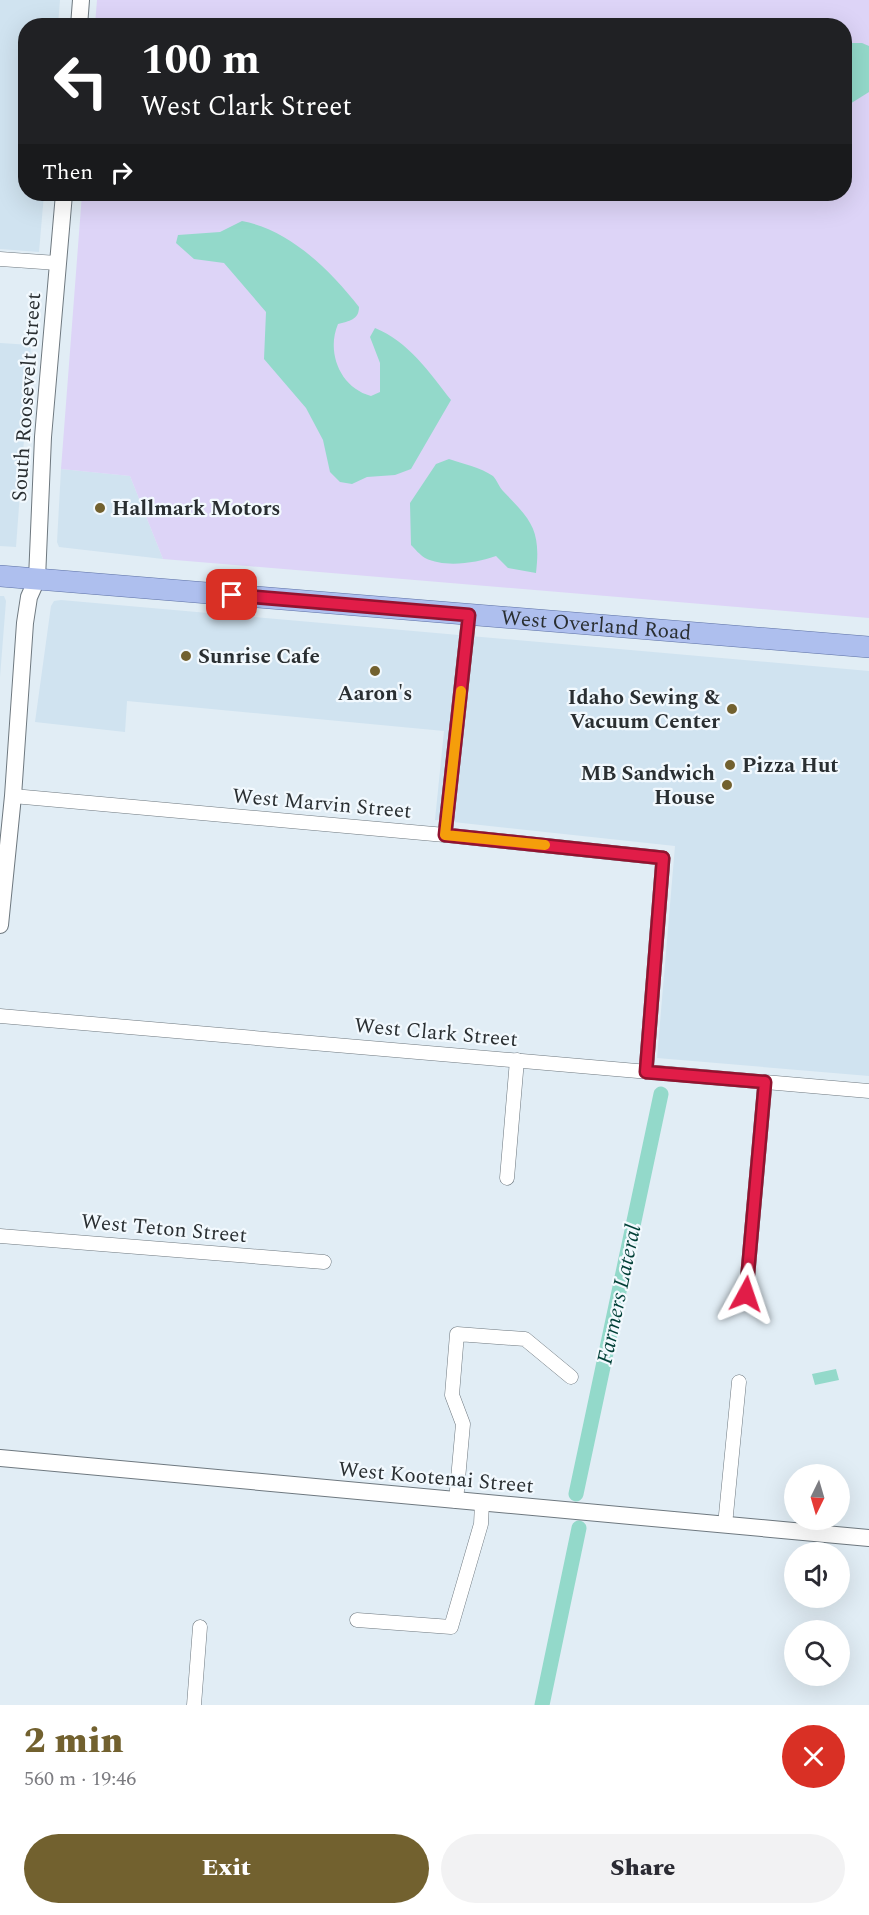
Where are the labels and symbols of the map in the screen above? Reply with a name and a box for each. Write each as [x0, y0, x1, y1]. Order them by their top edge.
street label: South Roosevelt Street [4, 291, 50, 503]
place label: Hallmark Motors [112, 493, 281, 525]
marker: Hallmark Motors [93, 501, 107, 515]
pin [206, 569, 257, 620]
street label: West Overland Road [499, 602, 692, 649]
place label: Sunrise Cafe [198, 641, 320, 673]
marker: Sunrise Cafe [179, 649, 193, 663]
marker: Aaron's [368, 664, 382, 678]
place label: Aaron's [338, 678, 412, 710]
place label: Idaho Sewing & Vacuum Center [568, 682, 720, 738]
marker: Idaho Sewing & Vacuum Center [725, 702, 739, 716]
place label: Pizza Hut [742, 750, 838, 782]
place label: MB Sandwich House [581, 758, 715, 814]
marker: Pizza Hut [723, 758, 737, 772]
marker: MB Sandwich House [720, 778, 734, 792]
street label: West Marvin Street [231, 780, 413, 828]
street label: West Clark Street [353, 1010, 519, 1056]
street label: West Teton Street [80, 1206, 248, 1252]
water label: Farmers Lateral [589, 1221, 650, 1367]
position arrow [714, 1262, 778, 1326]
street label: West Kootenai Street [337, 1454, 535, 1502]
north arrow [784, 1464, 850, 1530]

